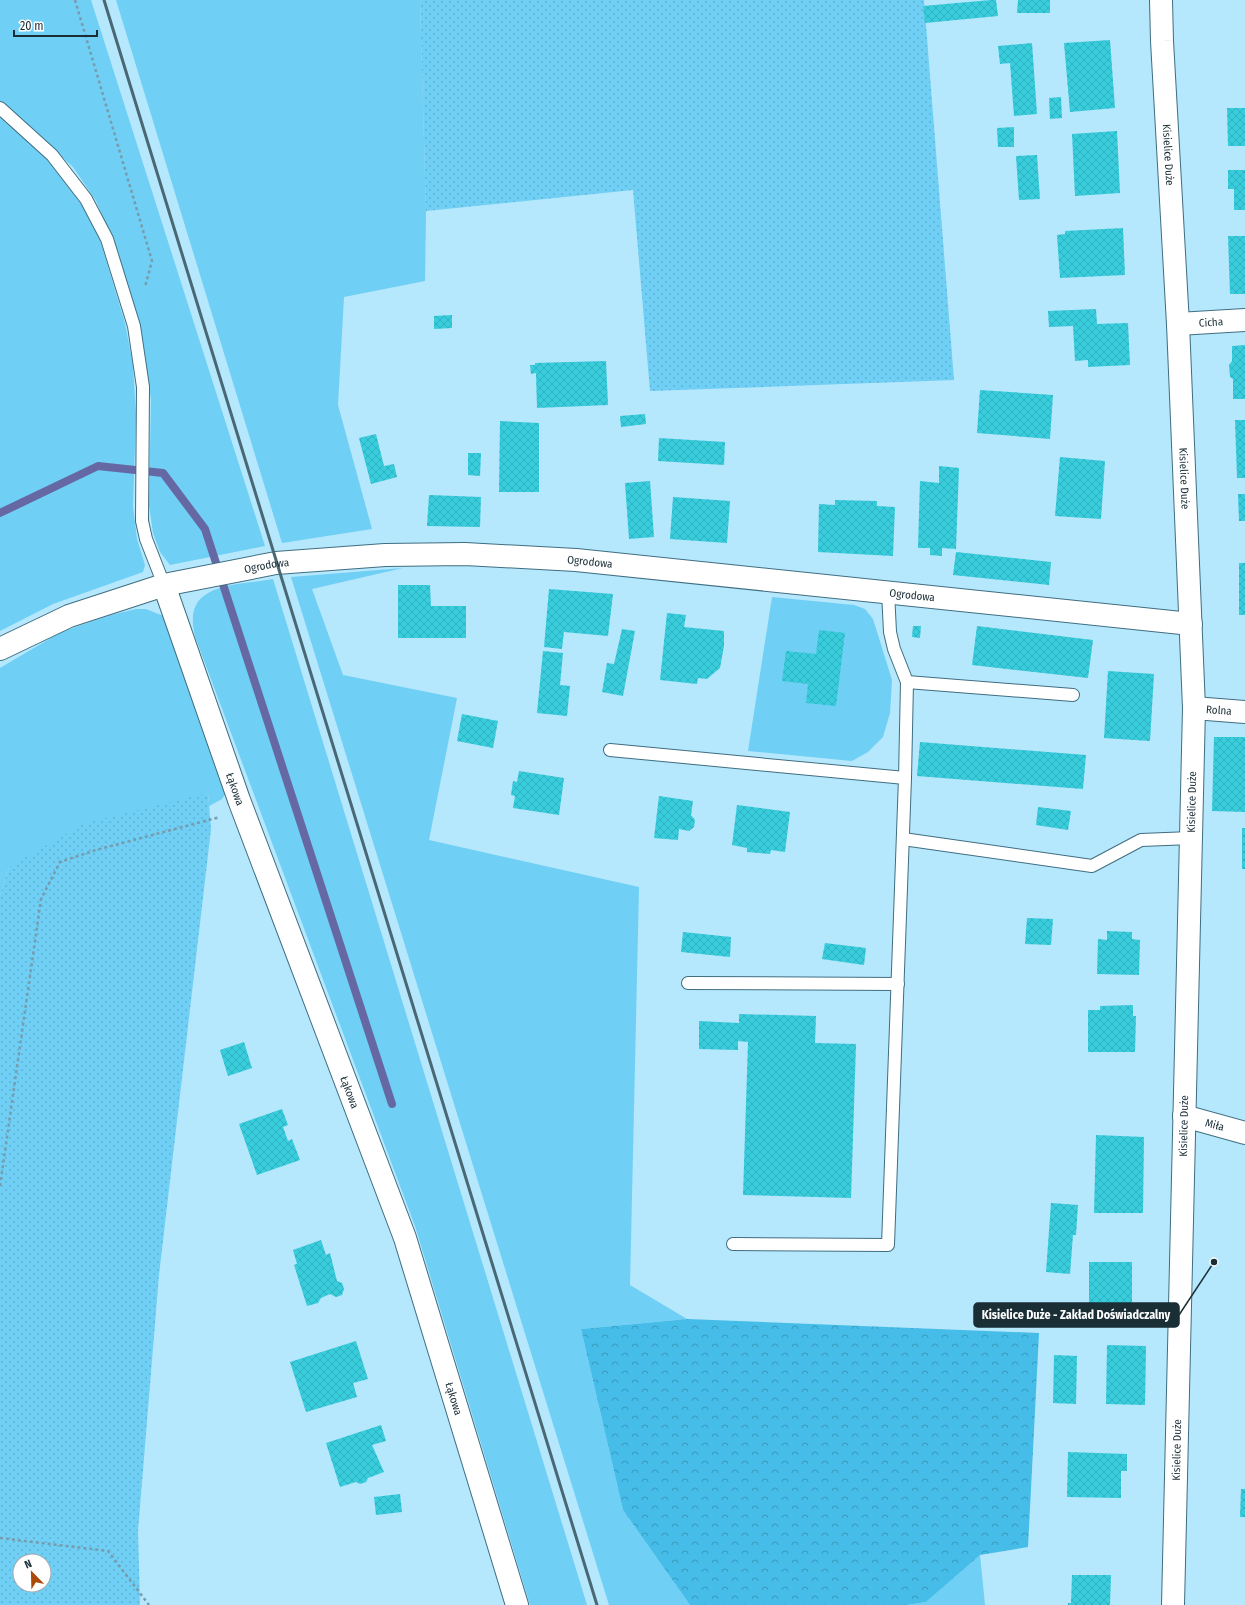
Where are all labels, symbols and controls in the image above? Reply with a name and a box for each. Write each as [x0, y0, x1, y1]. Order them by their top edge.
scale bar [14, 12, 97, 38]
text: 20 m [20, 19, 44, 33]
street label: Kisielice Duże [1160, 124, 1177, 186]
street label: Cicha [1198, 315, 1223, 329]
street label: Kisielice Duże [1177, 447, 1192, 509]
street label: Ogrodowa [567, 553, 613, 570]
street label: Ogrodowa [243, 556, 290, 576]
street label: Ogrodowa [889, 586, 936, 604]
street label: Rolna [1206, 702, 1232, 717]
street label: Łąkowa [223, 771, 247, 807]
street label: Kisielice Duże [1185, 771, 1199, 833]
street label: Łąkowa [338, 1074, 362, 1110]
street label: Kisielice Duże [1177, 1095, 1191, 1157]
street label: Miła [1204, 1116, 1226, 1133]
callout: Kisielice Duże - Zakład Doświadczalny [974, 1303, 1179, 1327]
text: Kisielice Duże - Zakład Doświadczalny [982, 1308, 1171, 1322]
street label: Łąkowa [443, 1381, 465, 1417]
street label: Kisielice Duże [1170, 1419, 1184, 1481]
north arrow [12, 1553, 52, 1593]
text: N [23, 1557, 34, 1572]

